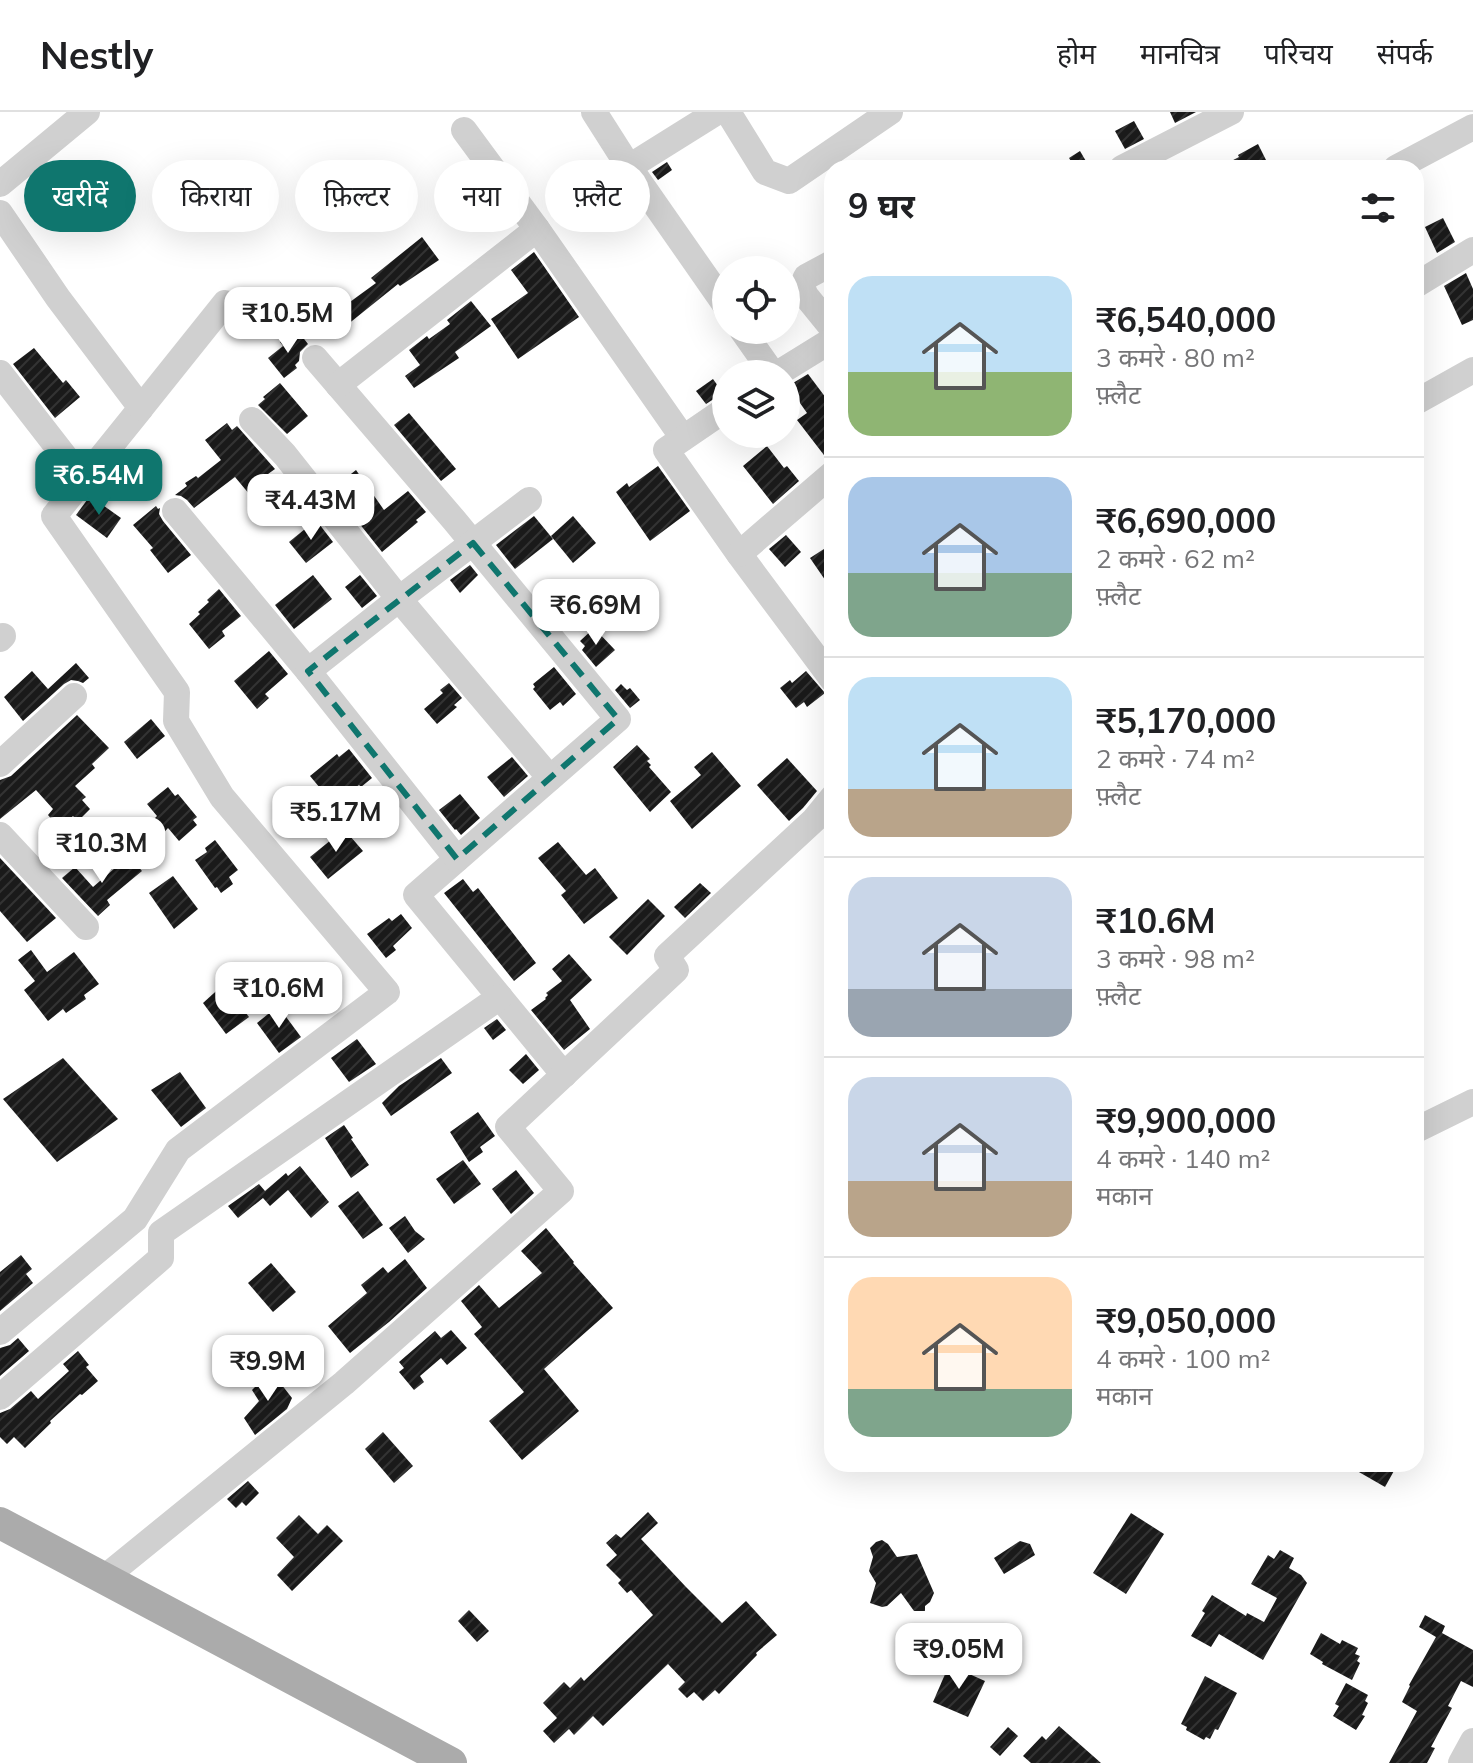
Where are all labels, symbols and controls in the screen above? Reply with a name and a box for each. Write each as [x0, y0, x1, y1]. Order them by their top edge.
text: Nestly [40, 31, 153, 79]
text: होम [1057, 36, 1096, 71]
text: मानचित्र [1140, 36, 1220, 71]
text: परिचय [1264, 36, 1333, 71]
text: संपर्क [1377, 36, 1433, 71]
chip: खरीदें [24, 160, 136, 232]
chip: किराया [152, 160, 279, 232]
chip: फ़िल्टर [295, 160, 418, 232]
chip: नया [434, 160, 529, 232]
chip: फ़्लैट [545, 160, 650, 232]
text: 9 घर [848, 184, 915, 227]
icon: filters [1356, 186, 1400, 230]
map controls [712, 256, 800, 448]
button: locate [712, 256, 800, 344]
pin: ₹10.5M [223, 287, 353, 355]
text: ₹10.5M [242, 296, 334, 329]
text: ₹6,540,000 [1096, 298, 1276, 341]
icon: home [912, 308, 1008, 404]
text: 3 कमरे · 80 m² [1096, 341, 1255, 374]
button: layers [712, 360, 800, 448]
text: फ़्लैट [1096, 378, 1141, 411]
pin: ₹6.54M [34, 449, 164, 517]
text: ₹6.54M [53, 458, 145, 491]
pin: ₹4.43M [246, 474, 376, 542]
text: ₹4.43M [265, 483, 357, 516]
text: ₹6,690,000 [1096, 499, 1276, 542]
icon: home [912, 509, 1008, 605]
text: 2 कमरे · 62 m² [1096, 542, 1255, 575]
pin: ₹6.69M [531, 579, 661, 647]
text: फ़्लैट [1096, 579, 1141, 612]
text: ₹6.69M [550, 588, 642, 621]
text: ₹5,170,000 [1096, 699, 1276, 742]
icon: home [912, 709, 1008, 805]
text: 2 कमरे · 74 m² [1096, 742, 1255, 775]
text: फ़्लैट [1096, 779, 1141, 812]
pin: ₹5.17M [271, 786, 401, 854]
text: ₹5.17M [290, 795, 382, 828]
pin: ₹10.3M [37, 817, 167, 885]
text: ₹10.3M [56, 826, 148, 859]
text: ₹10.6M [1096, 899, 1216, 942]
icon: home [912, 909, 1008, 1005]
text: 3 कमरे · 98 m² [1096, 942, 1255, 975]
pin: ₹10.6M [214, 962, 344, 1030]
text: ₹10.6M [233, 971, 325, 1004]
text: फ़्लैट [1096, 979, 1141, 1012]
text: ₹9,900,000 [1096, 1099, 1276, 1142]
icon: home [912, 1109, 1008, 1205]
text: 4 कमरे · 140 m² [1096, 1142, 1270, 1175]
text: मकान [1096, 1179, 1153, 1212]
text: ₹9,050,000 [1096, 1299, 1276, 1342]
icon: home [912, 1309, 1008, 1405]
pin: ₹9.9M [212, 1335, 324, 1403]
text: 4 कमरे · 100 m² [1096, 1342, 1270, 1375]
text: ₹9.9M [230, 1344, 306, 1377]
text: मकान [1096, 1379, 1153, 1412]
pin: ₹9.05M [894, 1623, 1024, 1691]
text: ₹9.05M [913, 1632, 1005, 1665]

